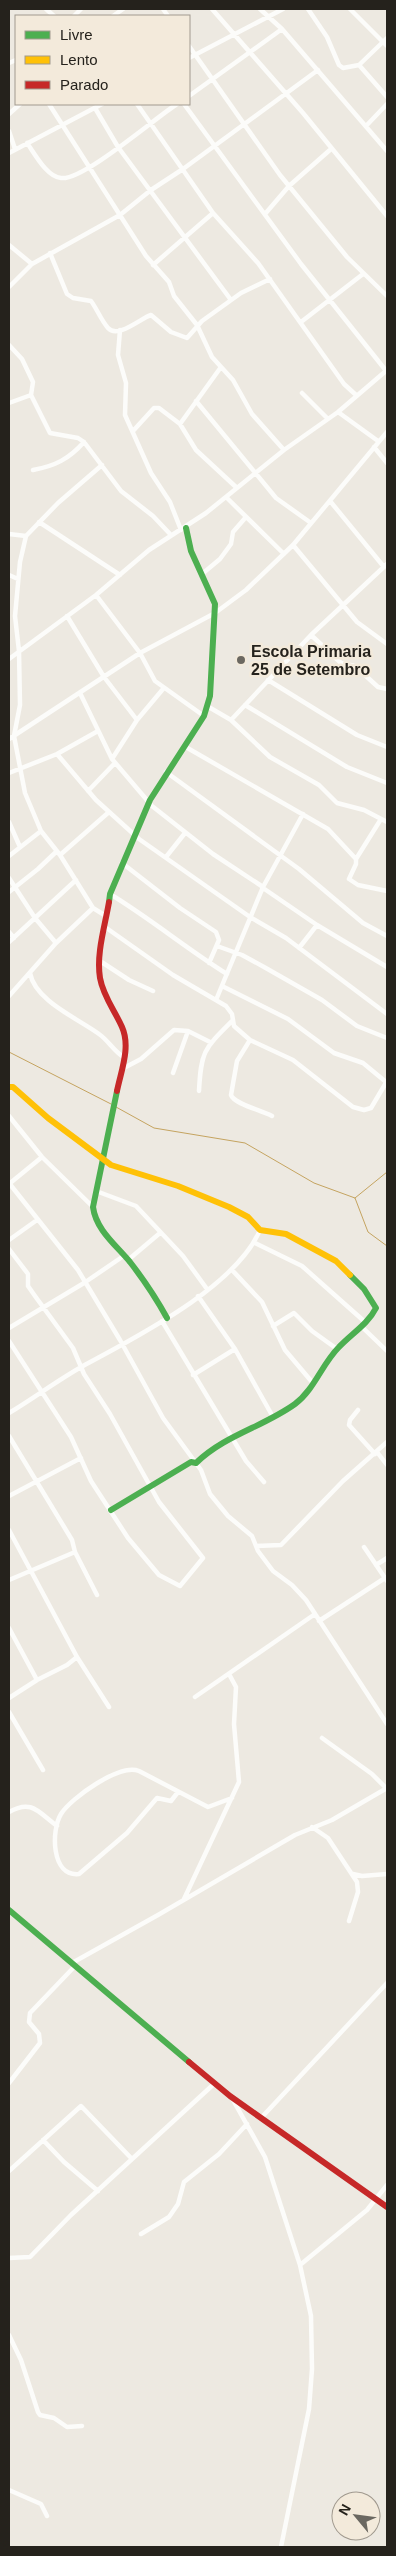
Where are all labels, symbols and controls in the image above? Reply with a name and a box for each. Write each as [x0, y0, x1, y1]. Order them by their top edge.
legend [15, 15, 190, 105]
text: Livre [60, 26, 93, 43]
text: Lento [60, 51, 98, 68]
text: Parado [60, 76, 108, 93]
place label: Escola Primaria 25 de Setembro [251, 643, 371, 678]
marker: Escola Primaria 25 de Setembro [235, 654, 247, 666]
north arrow [331, 2491, 381, 2541]
text: N [335, 2501, 354, 2518]

